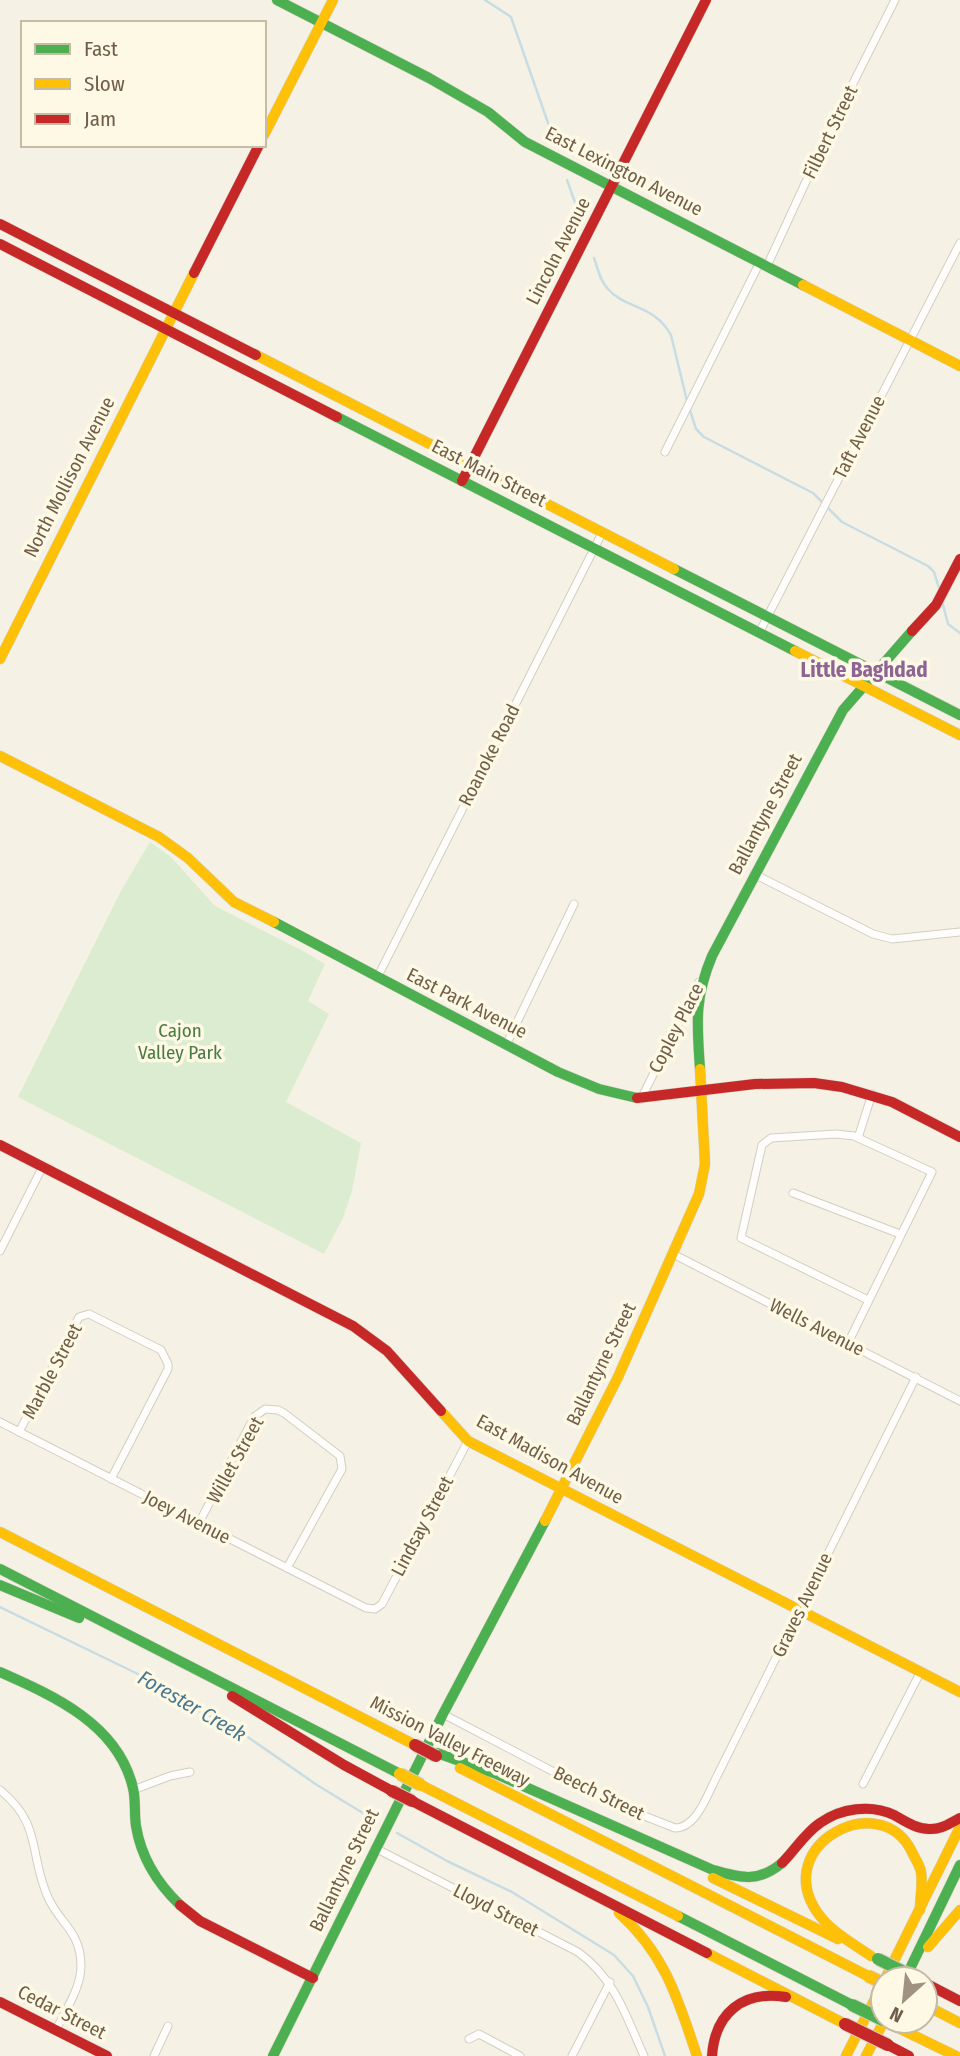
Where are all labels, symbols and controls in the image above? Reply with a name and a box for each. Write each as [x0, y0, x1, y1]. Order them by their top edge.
legend [21, 21, 266, 147]
text: Fast [84, 36, 118, 62]
text: Slow [84, 71, 125, 97]
street label: Filbert Street [798, 81, 863, 182]
text: Jam [84, 106, 116, 132]
street label: East Lexington Avenue [542, 121, 706, 221]
street label: Lincoln Avenue [521, 193, 595, 309]
street label: Taft Avenue [828, 391, 890, 483]
street label: North Mollison Avenue [19, 393, 119, 561]
street label: East Main Street [428, 434, 551, 512]
district label: Little Baghdad [800, 657, 928, 683]
street label: Roanoke Road [454, 700, 524, 810]
street label: Ballantyne Street [723, 749, 807, 879]
street label: East Park Avenue [403, 963, 531, 1043]
street label: Copley Place [644, 979, 708, 1077]
park label: Cajon Valley Park [138, 1019, 222, 1064]
street label: Wells Avenue [766, 1293, 868, 1361]
street label: Ballantyne Street [561, 1298, 641, 1429]
street label: Marble Street [17, 1319, 87, 1423]
street label: East Madison Avenue [473, 1409, 627, 1509]
street label: Willet Street [202, 1412, 269, 1507]
street label: Lindsay Street [386, 1471, 458, 1580]
street label: Joey Avenue [140, 1485, 234, 1549]
street label: Graves Avenue [767, 1549, 837, 1661]
water label: Forester Creek [133, 1665, 251, 1747]
street label: Mission Valley Freeway [366, 1691, 534, 1791]
street label: Beech Street [550, 1761, 649, 1825]
street label: Ballantyne Street [304, 1804, 384, 1935]
street label: Lloyd Street [449, 1879, 543, 1942]
north arrow [869, 1965, 939, 2035]
street label: Cedar Street [14, 1980, 111, 2044]
text: N [886, 2002, 907, 2028]

